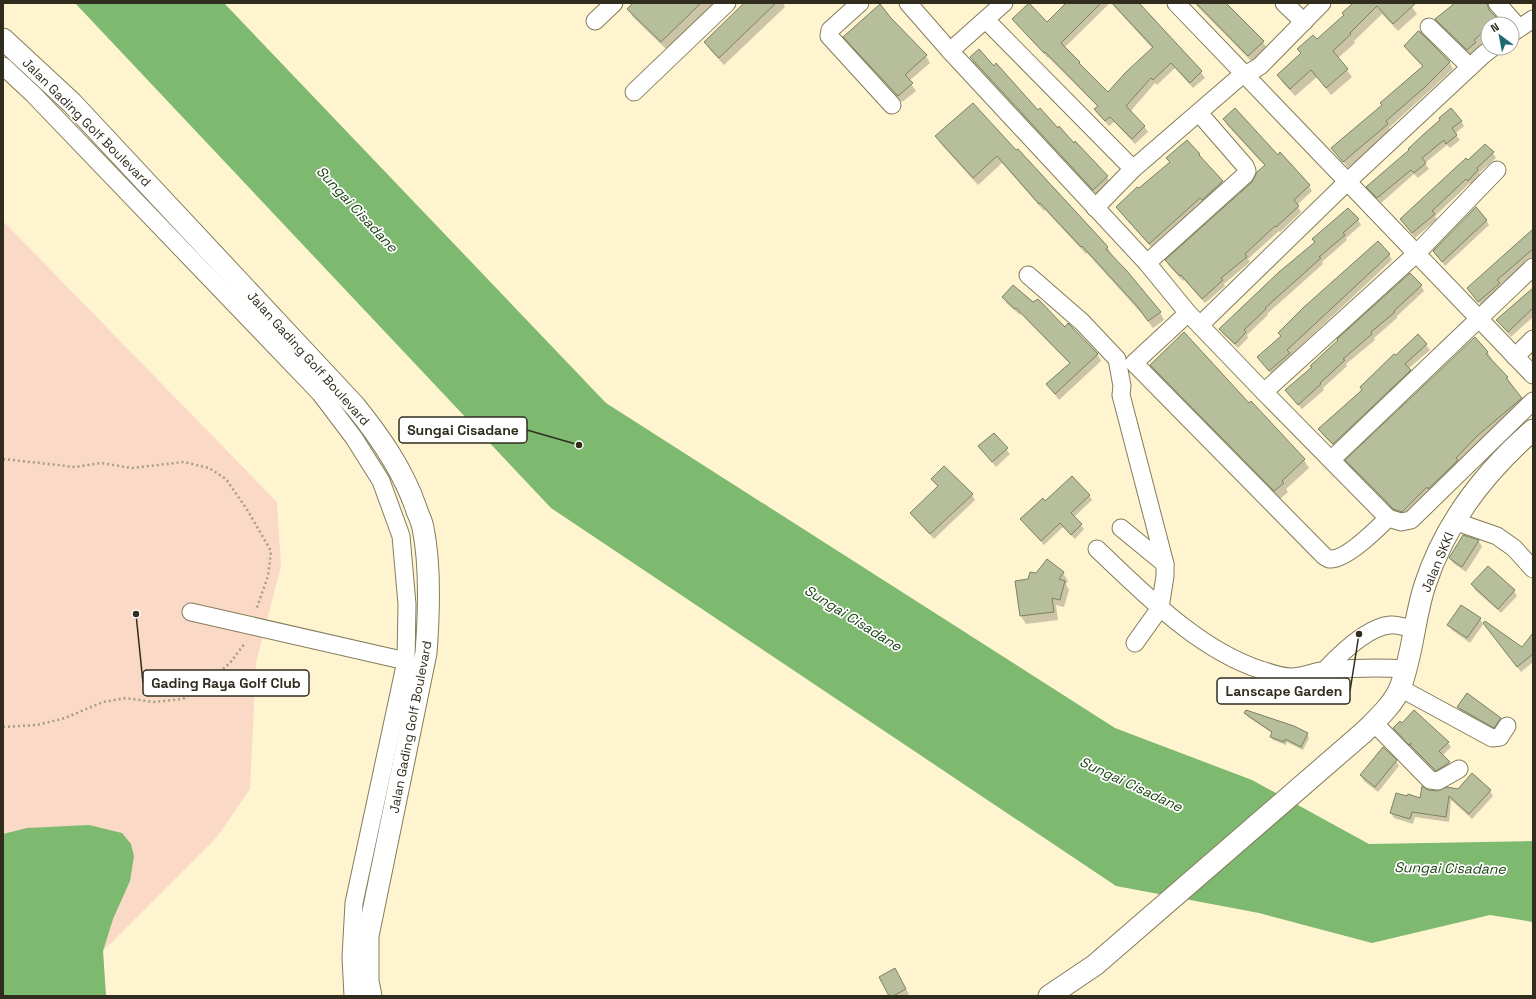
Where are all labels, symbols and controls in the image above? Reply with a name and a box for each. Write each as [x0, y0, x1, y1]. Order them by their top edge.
north arrow [1480, 16, 1520, 56]
text: N [1488, 20, 1502, 35]
street label: Jalan Gading Golf Boulevard [19, 54, 155, 190]
water label: Sungai Cisadane [312, 162, 402, 256]
street label: Jalan Gading Golf Boulevard [244, 287, 374, 429]
callout: Sungai Cisadane [399, 417, 527, 443]
text: Sungai Cisadane [407, 421, 519, 439]
street label: Jalan SKKI [1417, 529, 1458, 595]
water label: Sungai Cisadane [801, 581, 906, 656]
street label: Jalan Gading Golf Boulevard [385, 639, 436, 815]
callout: Gading Raya Golf Club [143, 670, 309, 696]
text: Gading Raya Golf Club [151, 674, 301, 692]
callout: Lanscape Garden [1217, 678, 1350, 704]
text: Lanscape Garden [1226, 682, 1342, 700]
water label: Sungai Cisadane [1077, 752, 1186, 816]
water label: Sungai Cisadane [1394, 858, 1507, 878]

